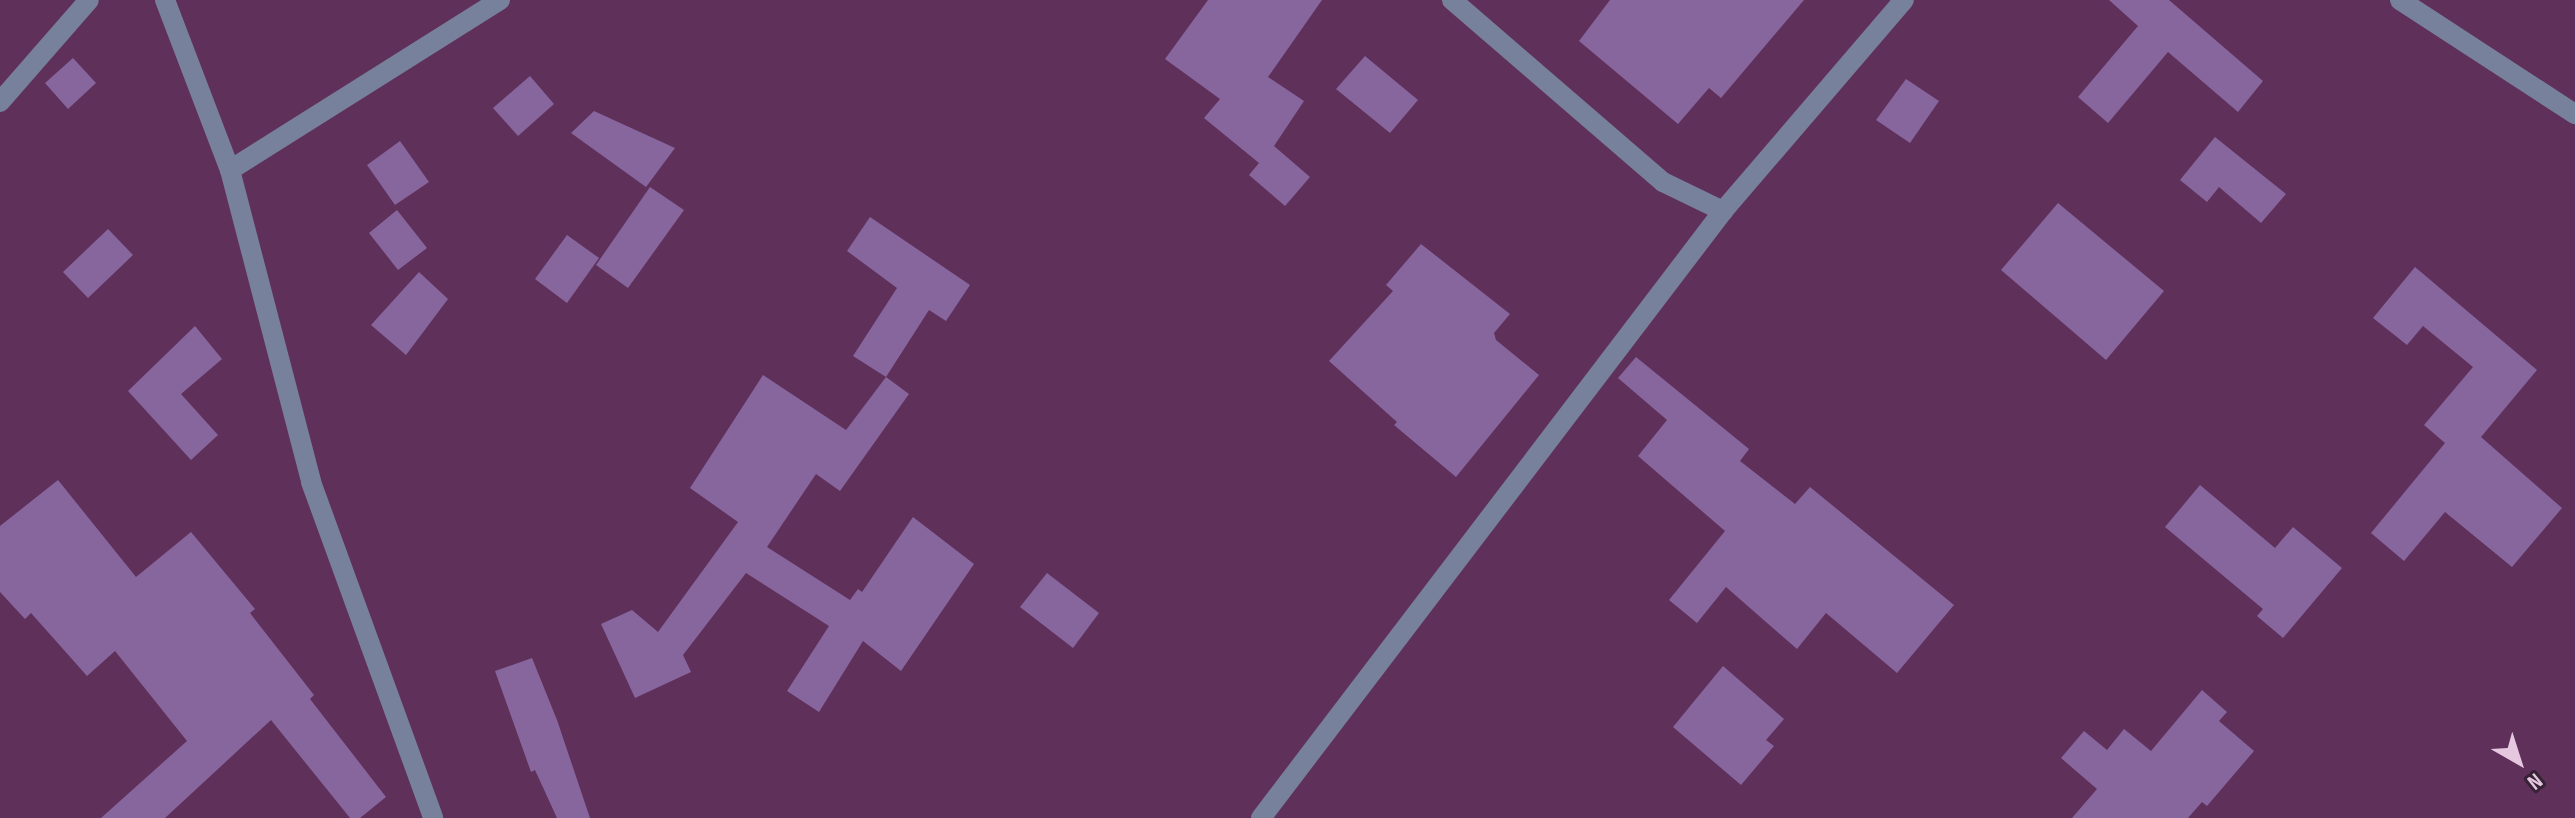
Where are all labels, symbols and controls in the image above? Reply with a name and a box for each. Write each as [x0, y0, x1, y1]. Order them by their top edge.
north arrow [2479, 722, 2559, 802]
text: N [2521, 767, 2547, 795]

